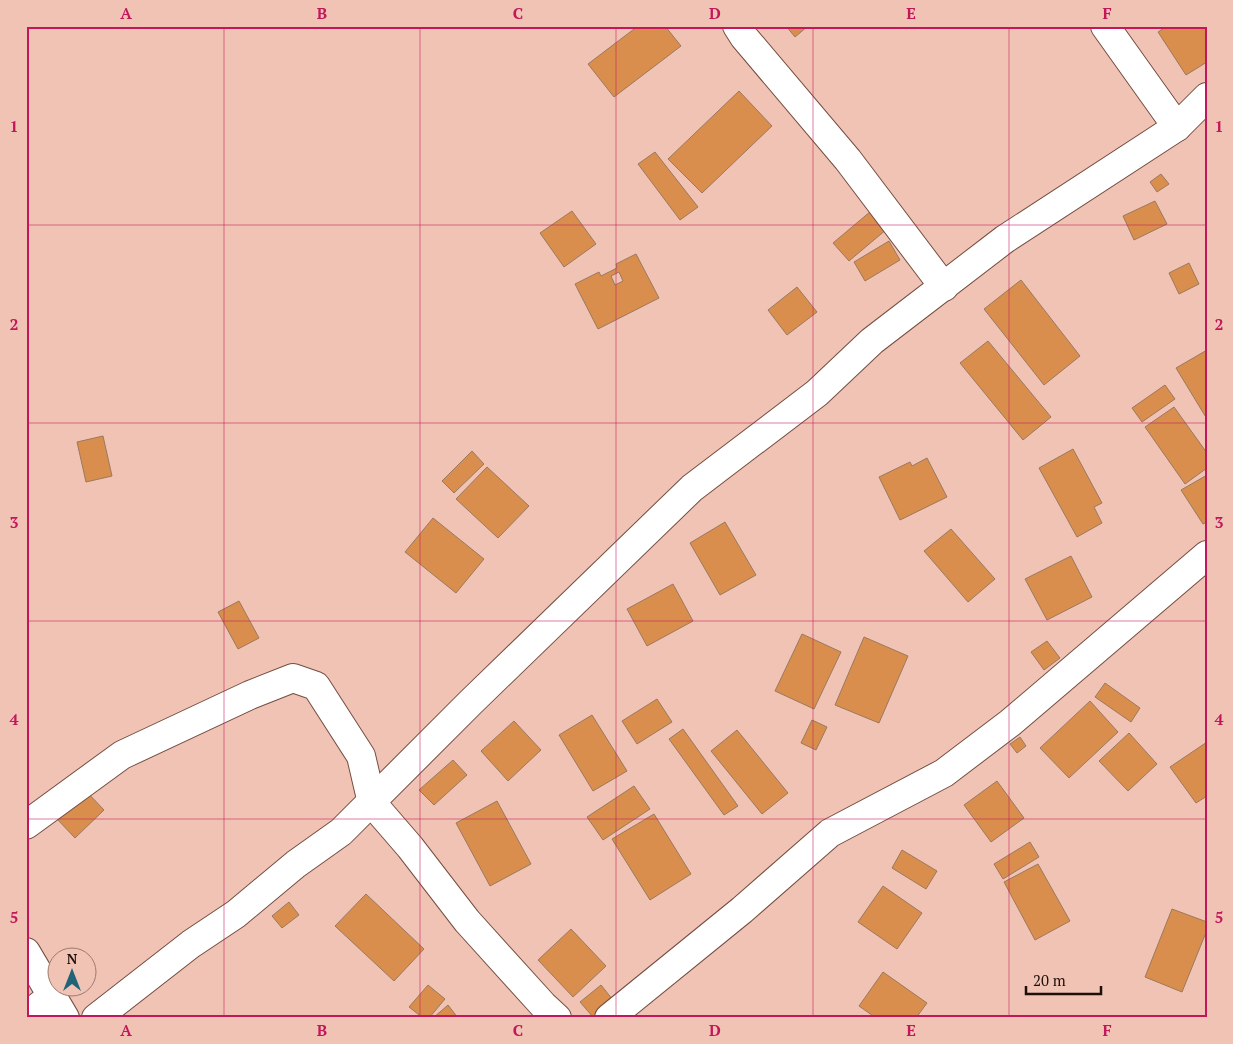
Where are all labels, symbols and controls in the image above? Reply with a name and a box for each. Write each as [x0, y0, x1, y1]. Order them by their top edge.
text: A [120, 2, 132, 24]
text: B [317, 2, 327, 24]
text: C [513, 2, 523, 24]
text: D [709, 2, 721, 24]
text: E [906, 2, 916, 24]
text: F [1102, 2, 1112, 24]
text: 1 [9, 115, 19, 137]
text: 1 [1214, 115, 1224, 137]
text: 2 [9, 313, 19, 335]
text: 2 [1214, 313, 1224, 335]
text: 3 [9, 511, 19, 533]
text: 3 [1214, 511, 1224, 533]
text: 4 [9, 708, 19, 730]
text: 4 [1214, 708, 1224, 730]
text: 5 [9, 906, 19, 928]
text: 5 [1214, 906, 1224, 928]
north arrow [48, 946, 98, 996]
text: N [67, 949, 78, 968]
scale bar [1026, 964, 1100, 996]
text: 20 m [1033, 970, 1066, 990]
text: A [120, 1019, 132, 1041]
text: B [317, 1019, 327, 1041]
text: C [513, 1019, 523, 1041]
text: D [709, 1019, 721, 1041]
text: E [906, 1019, 916, 1041]
text: F [1102, 1019, 1112, 1041]

